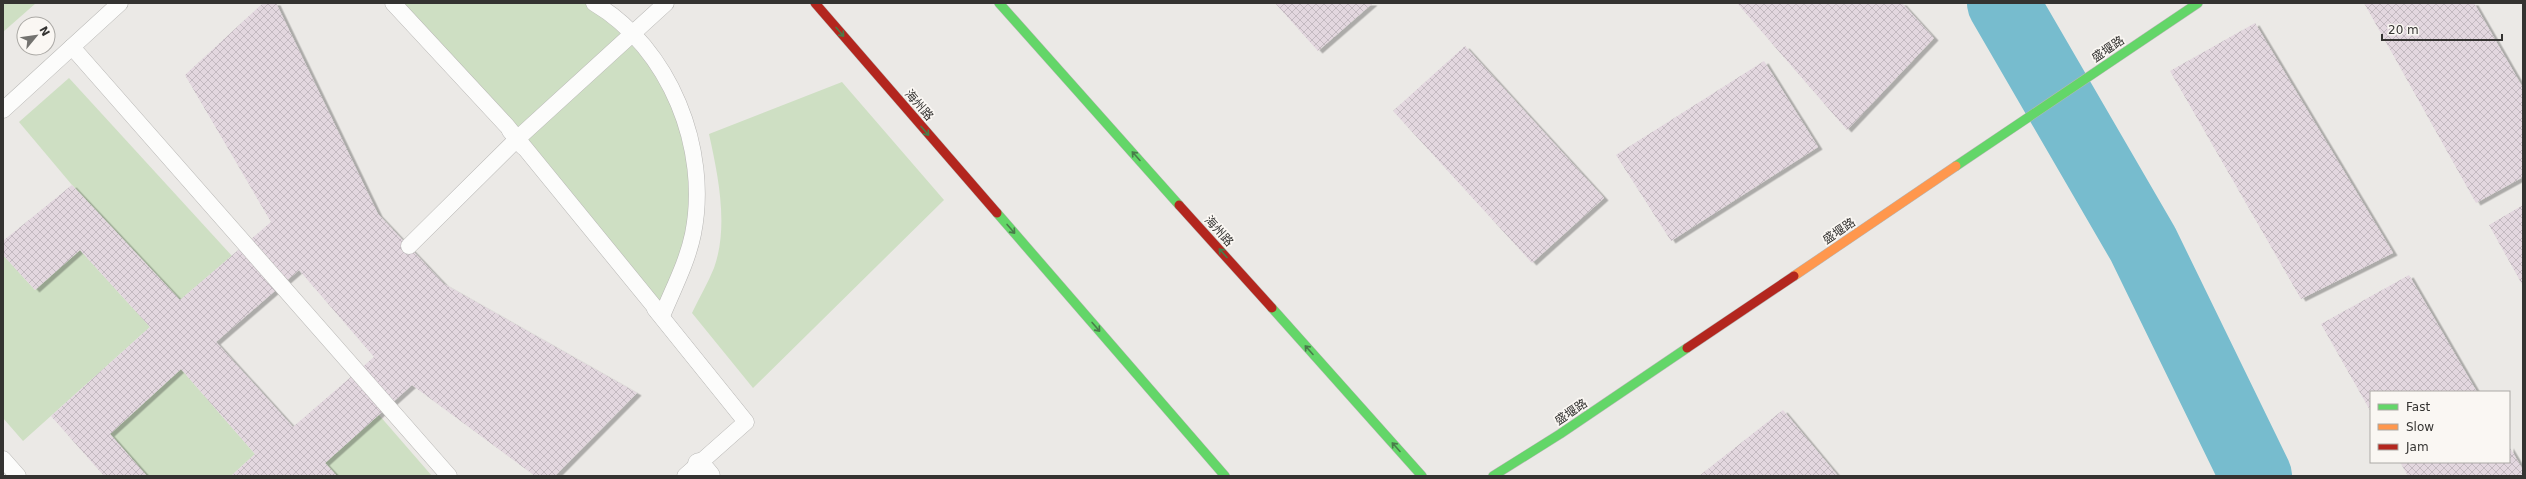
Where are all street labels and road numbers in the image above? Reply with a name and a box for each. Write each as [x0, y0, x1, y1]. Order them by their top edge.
street label: 盛堰路 [2089, 33, 2127, 65]
street label: 海州路 [902, 87, 936, 123]
street label: 海州路 [1202, 213, 1236, 249]
street label: 盛堰路 [1820, 215, 1858, 247]
street label: 盛堰路 [1552, 396, 1590, 428]

